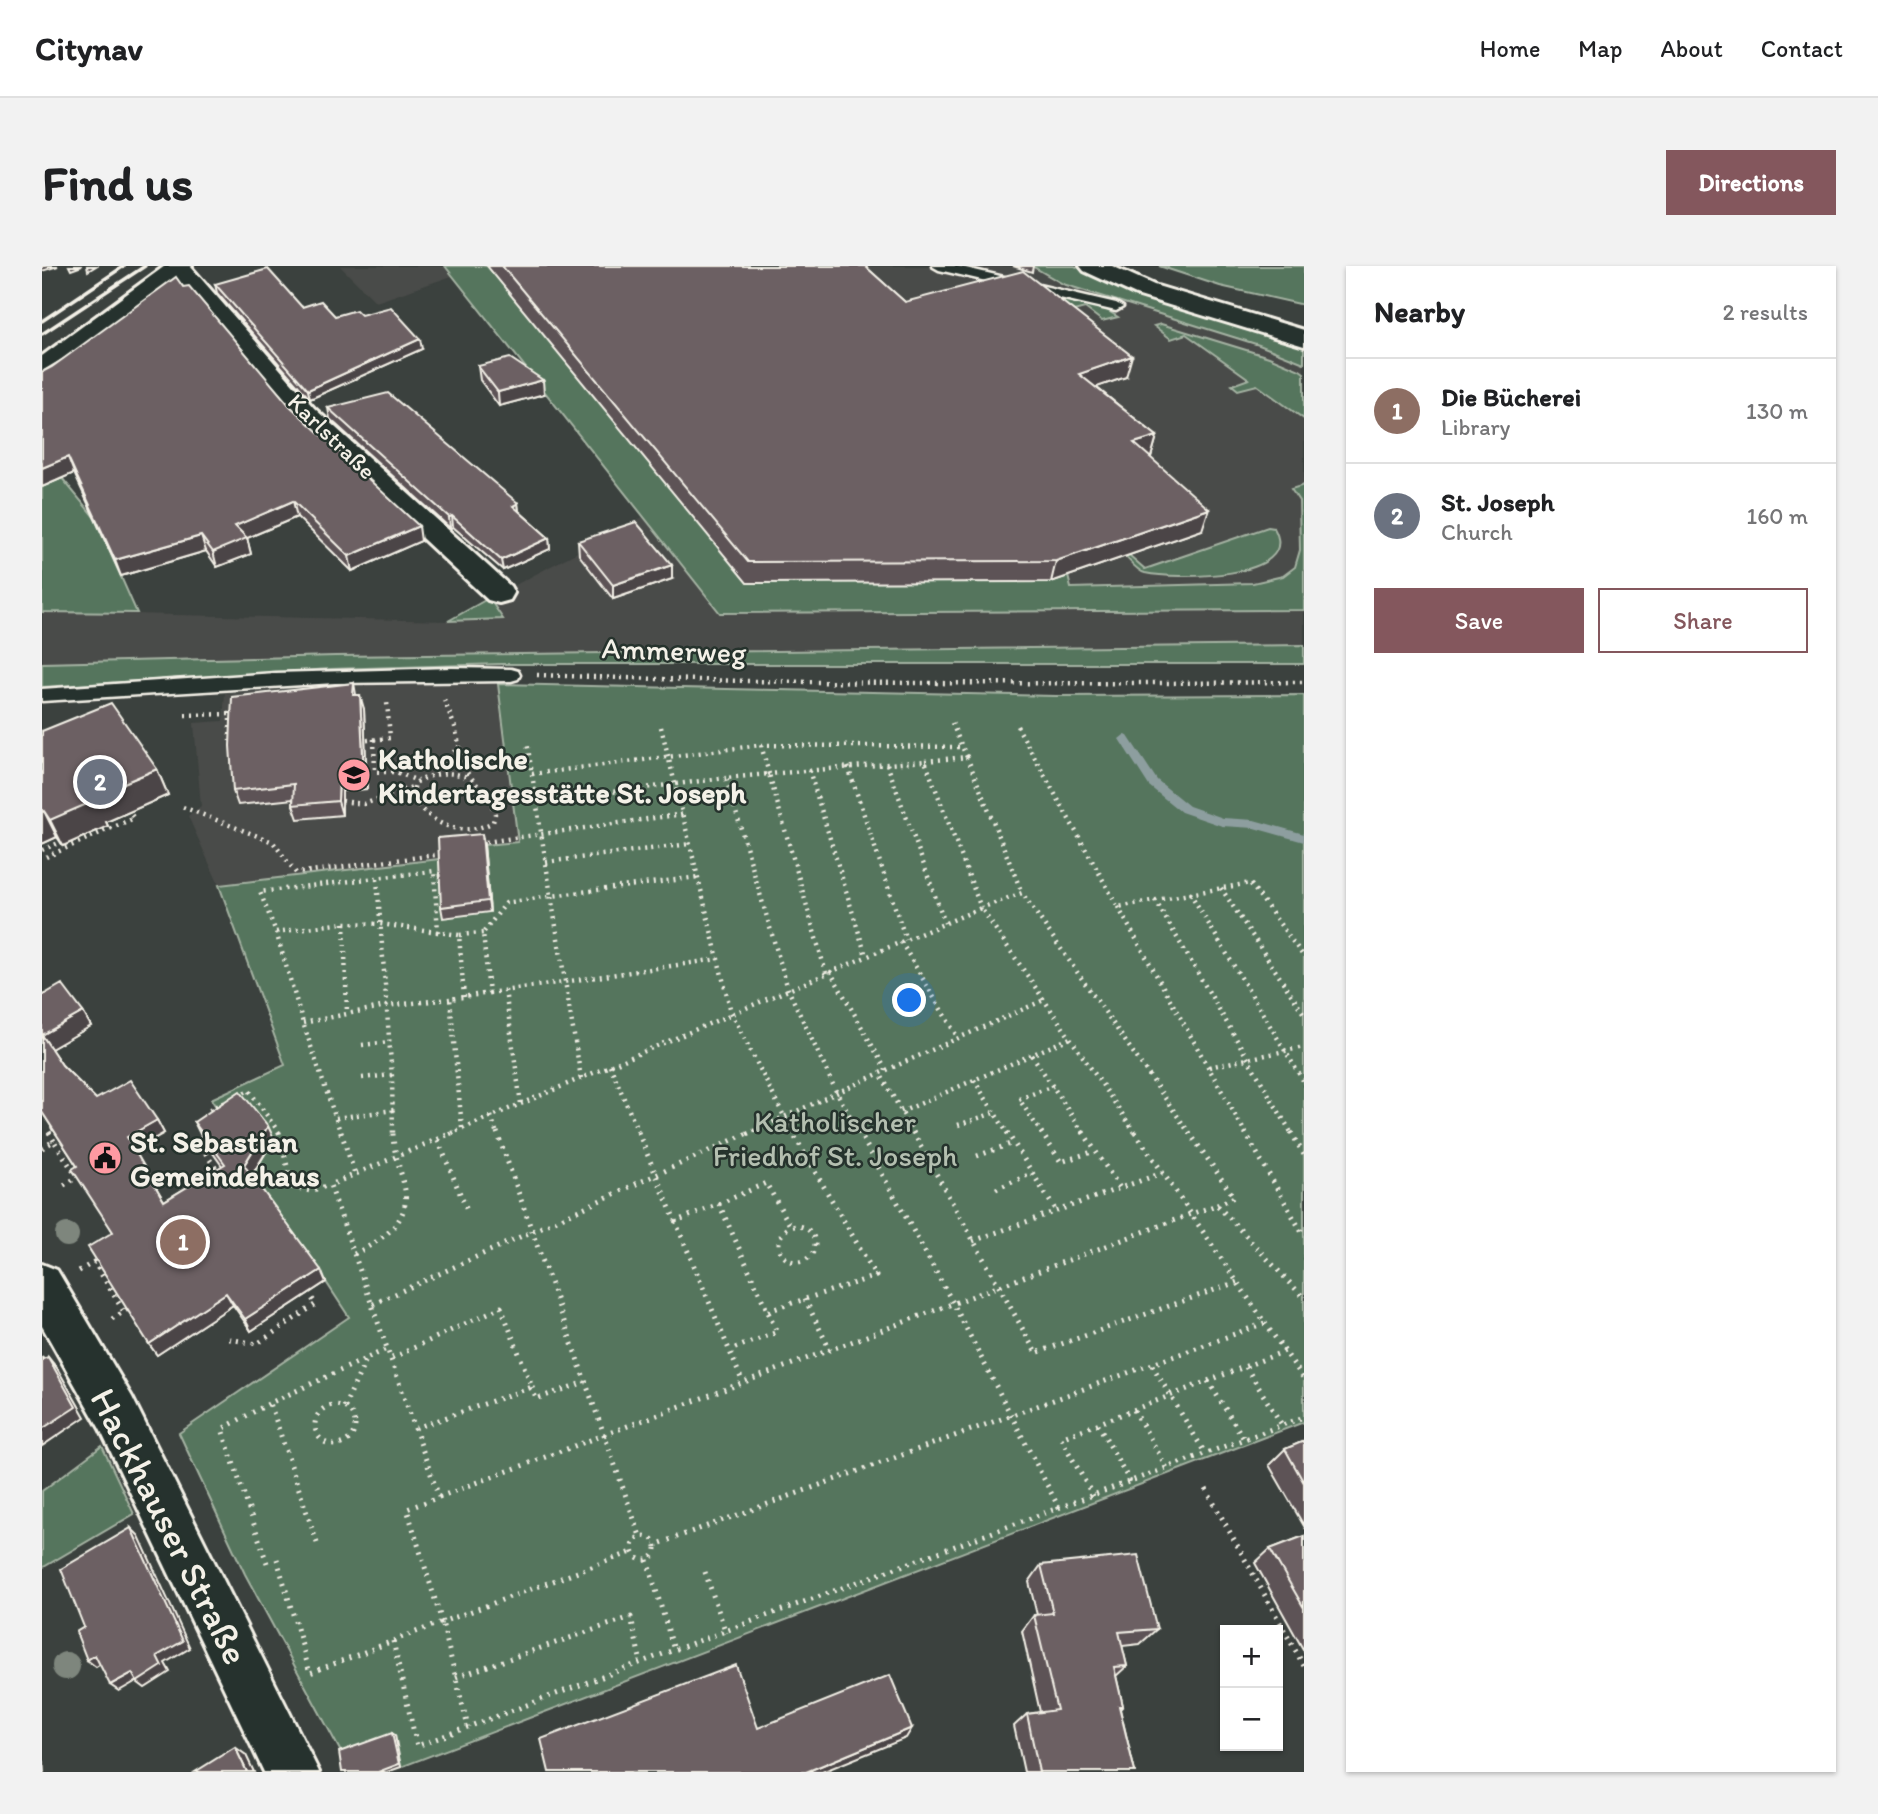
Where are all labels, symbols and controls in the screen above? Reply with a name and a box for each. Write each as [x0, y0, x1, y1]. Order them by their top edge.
text: Citynav [35, 29, 143, 68]
text: Home [1480, 34, 1540, 63]
text: Map [1578, 34, 1622, 63]
text: About [1660, 34, 1723, 63]
text: Contact [1761, 34, 1843, 63]
button: Directions [1666, 150, 1836, 215]
text: Find us [42, 153, 193, 212]
text: Nearby [1374, 293, 1465, 330]
text: 2 results [1722, 298, 1808, 326]
text: Die Bücherei [1441, 381, 1581, 413]
street label: Karlstraße [282, 387, 382, 485]
text: 1 [1392, 397, 1402, 425]
text: 130 m [1746, 397, 1808, 425]
text: Library [1441, 413, 1510, 441]
text: St. Joseph [1441, 486, 1555, 518]
text: 2 [1391, 502, 1403, 530]
text: 160 m [1746, 502, 1808, 530]
text: Church [1441, 518, 1513, 546]
button: Save [1374, 588, 1584, 653]
button: Share [1598, 588, 1808, 653]
street label: Ammerweg [601, 629, 748, 671]
place label: Katholische Kindertagesstätte St. Joseph [378, 740, 747, 811]
pin: 2 [77, 756, 123, 808]
school or university icon: Katholische Kindertagesstätte St. Joseph [335, 756, 373, 794]
your location [892, 983, 926, 1017]
park label: Katholischer Friedhof St. Joseph [713, 1103, 957, 1174]
place label: St. Sebastian Gemeindehaus [130, 1123, 320, 1194]
public building icon: St. Sebastian Gemeindehaus [86, 1139, 124, 1177]
pin: 1 [160, 1216, 206, 1268]
street label: Hackhauser Straße [81, 1381, 259, 1671]
map controls [1220, 1625, 1283, 1751]
button: + [1220, 1625, 1283, 1688]
button: − [1220, 1688, 1283, 1751]

